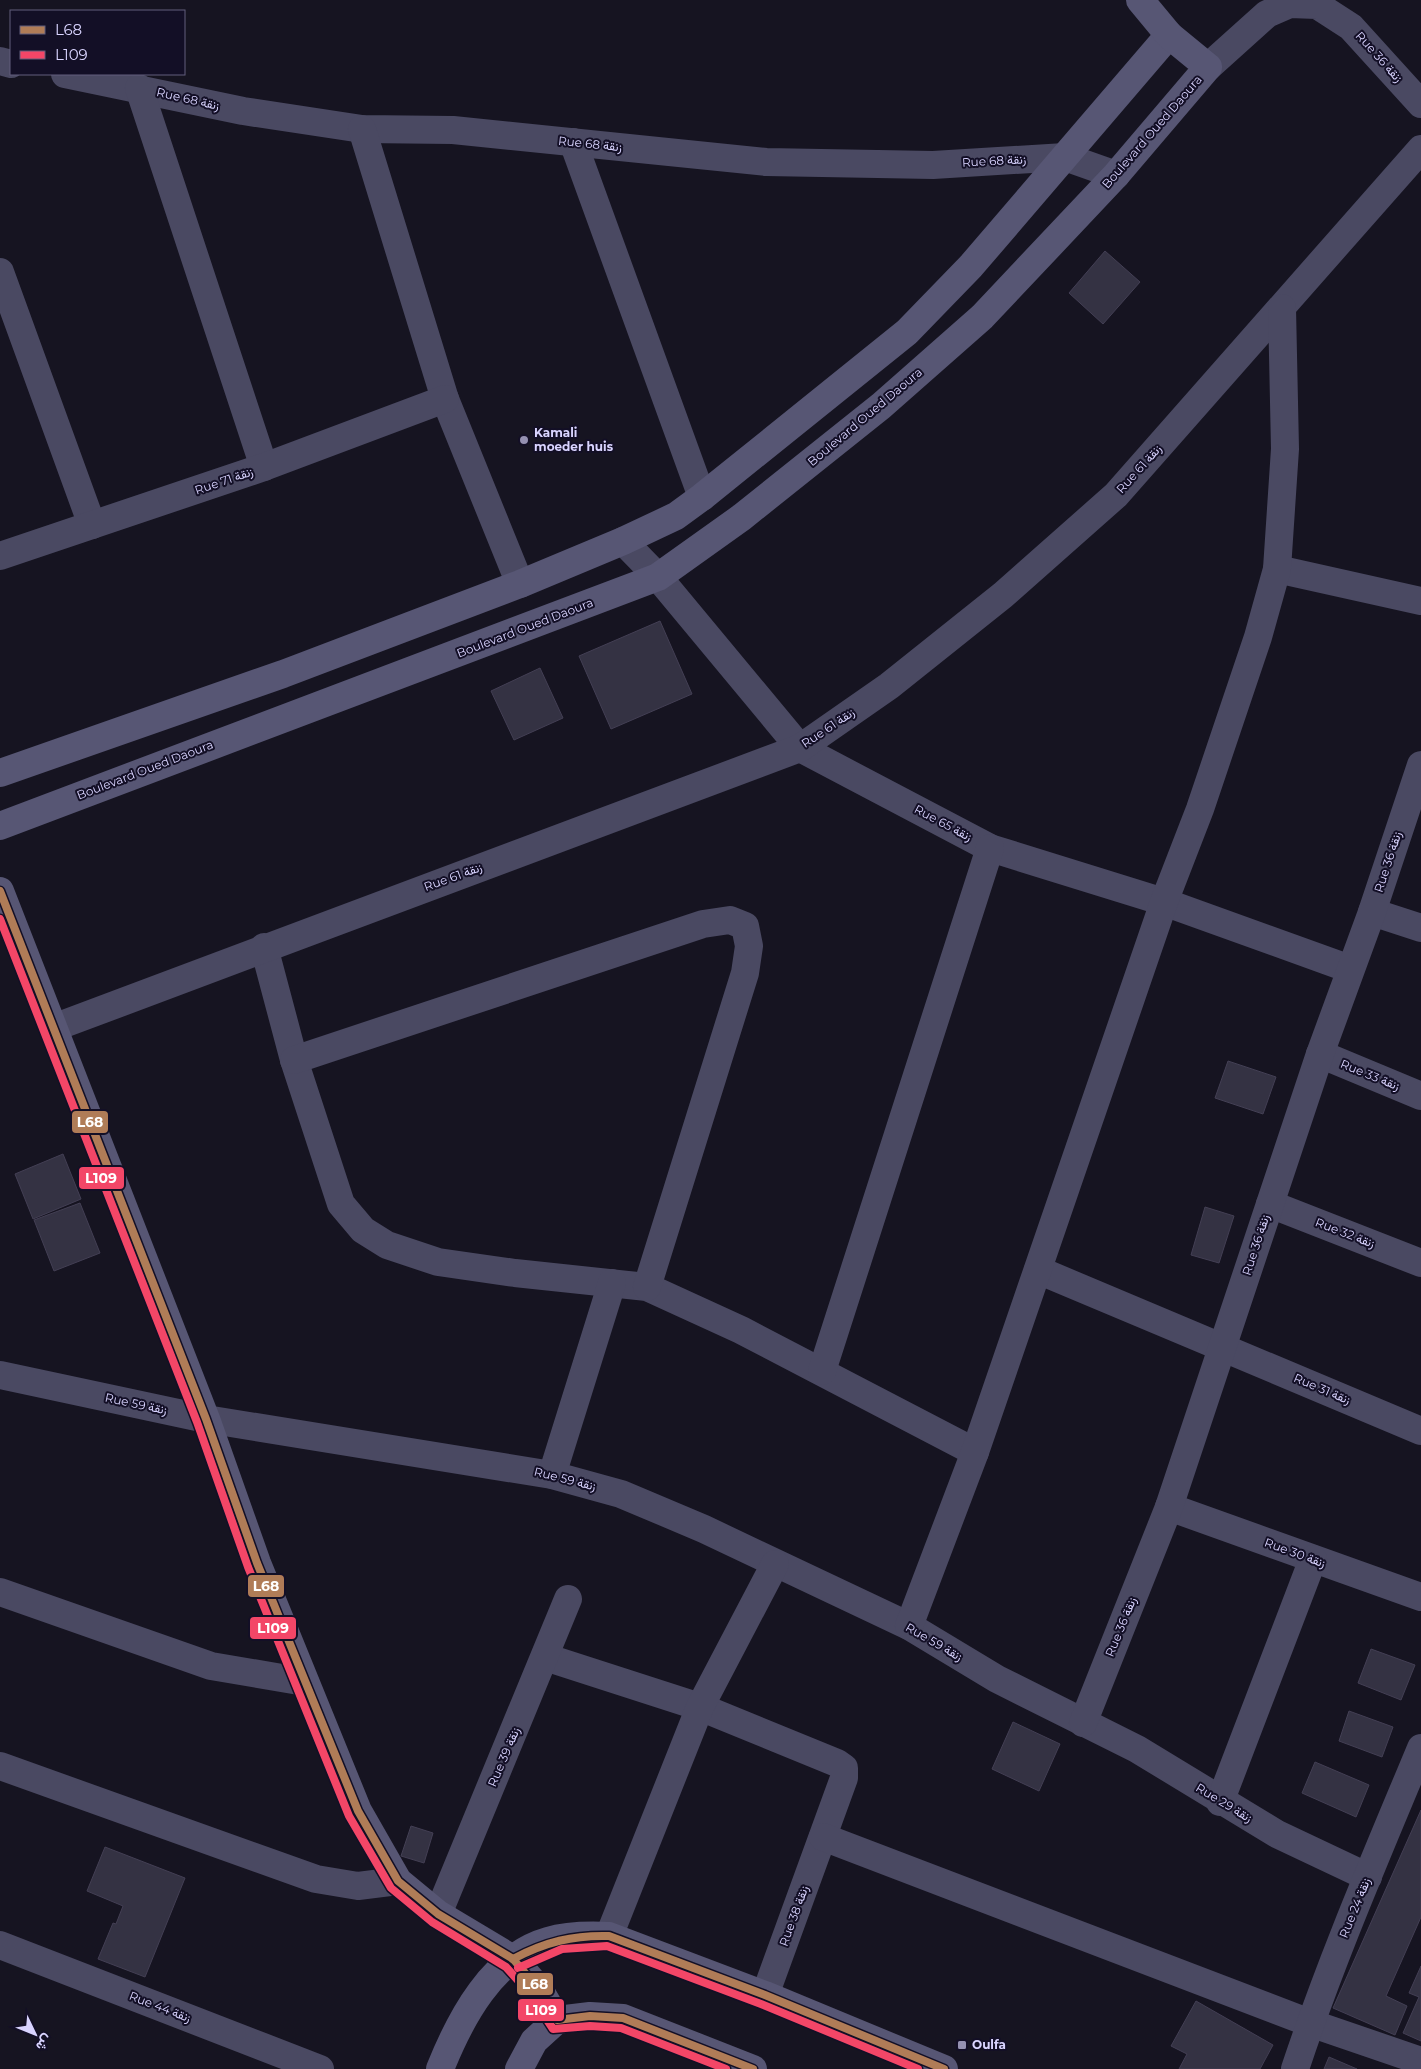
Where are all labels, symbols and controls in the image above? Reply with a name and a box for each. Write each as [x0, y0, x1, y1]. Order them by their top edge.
legend [10, 10, 185, 75]
text: L68 [55, 20, 82, 39]
street label: Rue 36 زنقة [1352, 28, 1406, 86]
text: L109 [55, 45, 88, 64]
street label: Boulevard Oued Daoura [1098, 72, 1205, 191]
street label: Rue 68 زنقة [155, 84, 221, 114]
street label: Rue 68 زنقة [557, 133, 623, 155]
street label: Rue 68 زنقة [962, 151, 1026, 171]
street label: Boulevard Oued Daoura [804, 364, 925, 469]
place label: Kamali moeder huis [534, 425, 614, 454]
marker: Kamali moeder huis [518, 434, 530, 446]
street label: Rue 61 زنقة [1113, 441, 1165, 497]
street label: Rue 71 زنقة [193, 464, 255, 498]
street label: Boulevard Oued Daoura [454, 595, 595, 661]
street label: Rue 61 زنقة [798, 704, 858, 752]
street label: Boulevard Oued Daoura [74, 737, 215, 803]
street label: Rue 65 زنقة [911, 801, 975, 845]
street label: Rue 36 زنقة [1371, 829, 1405, 895]
street label: Rue 61 زنقة [422, 859, 484, 895]
street label: Rue 33 زنقة [1338, 1056, 1402, 1094]
line badge: L68 [71, 1110, 109, 1134]
text: L68 [77, 1113, 103, 1131]
line badge: L109 [78, 1166, 125, 1190]
text: L109 [85, 1169, 117, 1187]
street label: Rue 36 زنقة [1239, 1212, 1273, 1278]
street label: Rue 32 زنقة [1313, 1214, 1377, 1252]
street label: Rue 31 زنقة [1291, 1370, 1353, 1408]
street label: Rue 59 زنقة [103, 1390, 169, 1418]
street label: Rue 59 زنقة [532, 1464, 598, 1494]
street label: Rue 30 زنقة [1262, 1535, 1328, 1571]
line badge: L68 [247, 1574, 285, 1598]
text: L68 [253, 1577, 279, 1595]
street label: Rue 36 زنقة [1102, 1595, 1140, 1659]
line badge: L109 [249, 1616, 297, 1640]
text: L109 [257, 1619, 289, 1637]
street label: Rue 59 زنقة [903, 1619, 965, 1665]
street label: Rue 39 زنقة [484, 1725, 524, 1789]
street label: Rue 29 زنقة [1193, 1780, 1255, 1826]
street label: Rue 24 زنقة [1336, 1875, 1374, 1941]
street label: Rue 38 زنقة [776, 1883, 812, 1949]
line badge: L68 [516, 1972, 554, 1996]
text: L68 [522, 1975, 548, 1993]
street label: Rue 44 زنقة [127, 1988, 193, 2026]
line badge: L109 [517, 1998, 565, 2022]
text: L109 [525, 2001, 557, 2019]
north arrow [10, 2009, 60, 2059]
text: ش [32, 2031, 57, 2055]
place label: Oulfa [972, 2037, 1006, 2052]
marker: Oulfa [956, 2039, 968, 2051]

